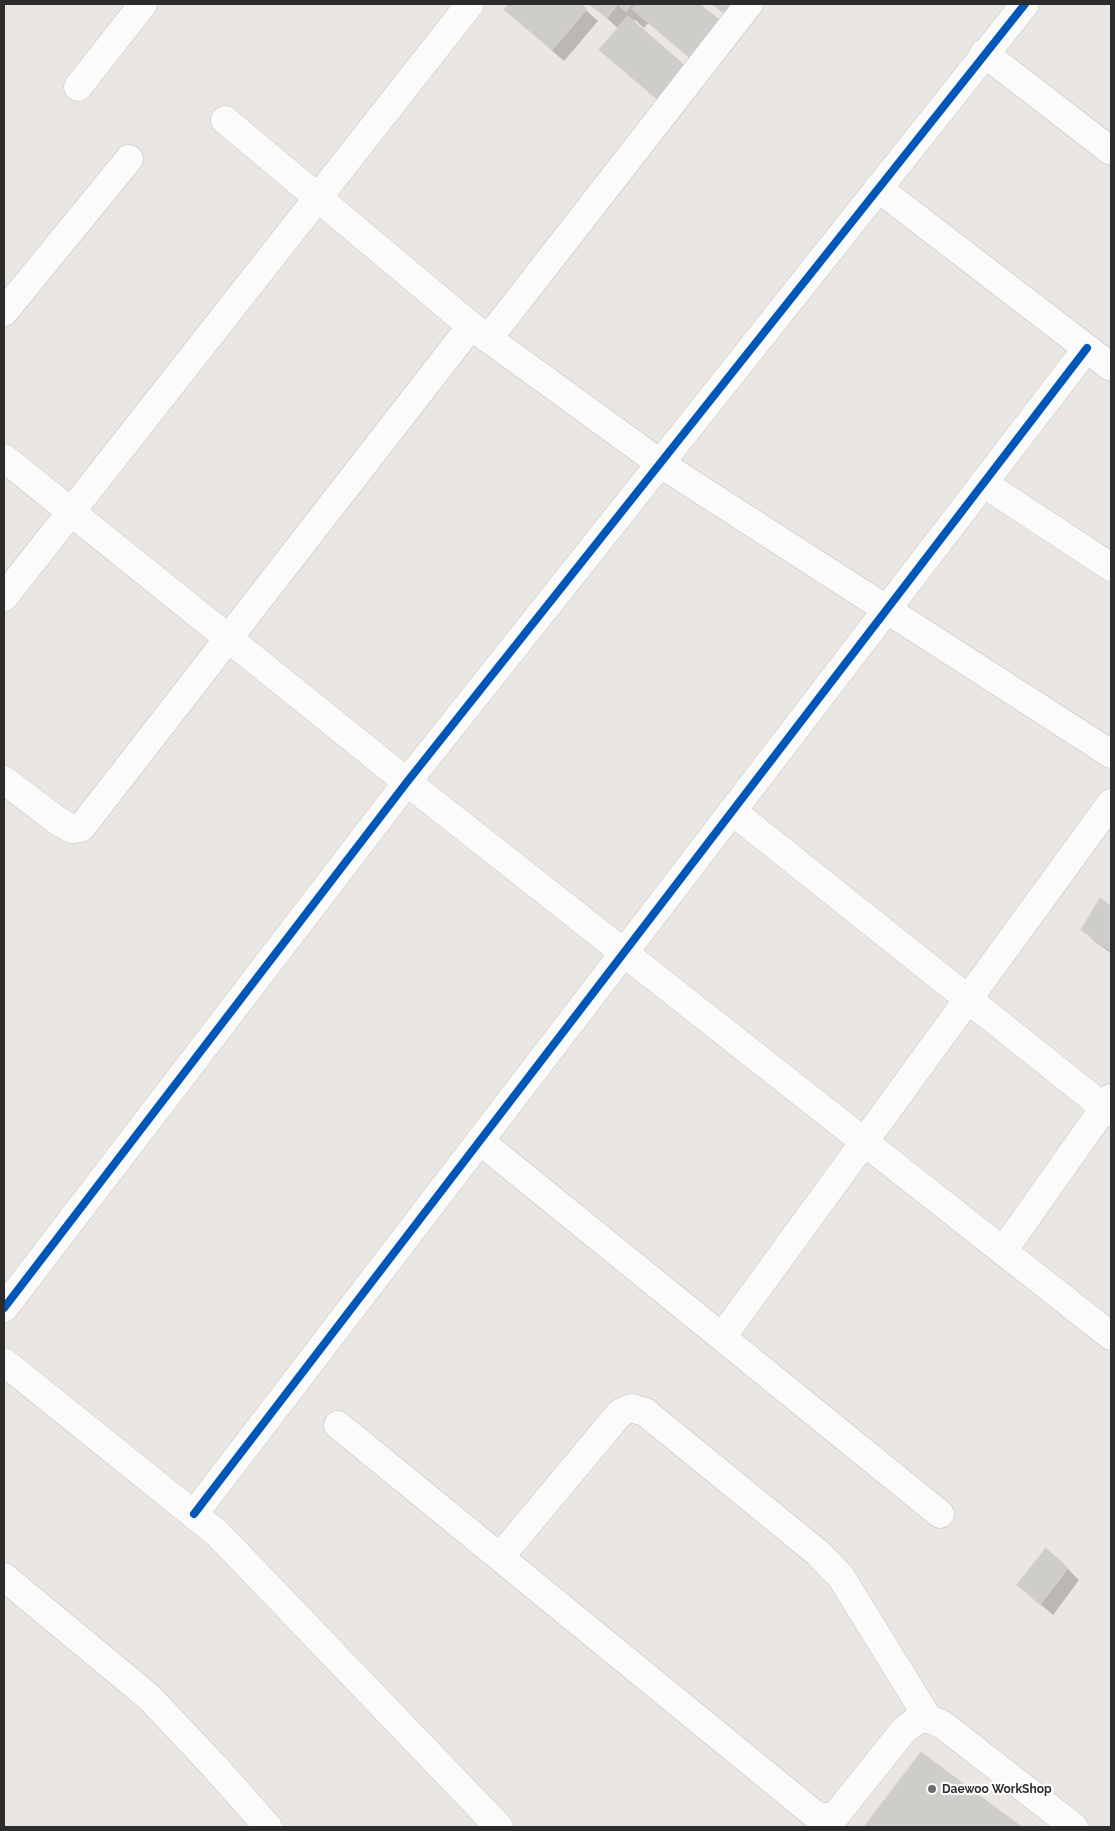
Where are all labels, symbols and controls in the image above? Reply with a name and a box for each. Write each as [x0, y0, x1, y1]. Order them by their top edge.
place label: Daewoo WorkShop [942, 1782, 1052, 1796]
marker: Daewoo WorkShop [926, 1783, 938, 1795]

